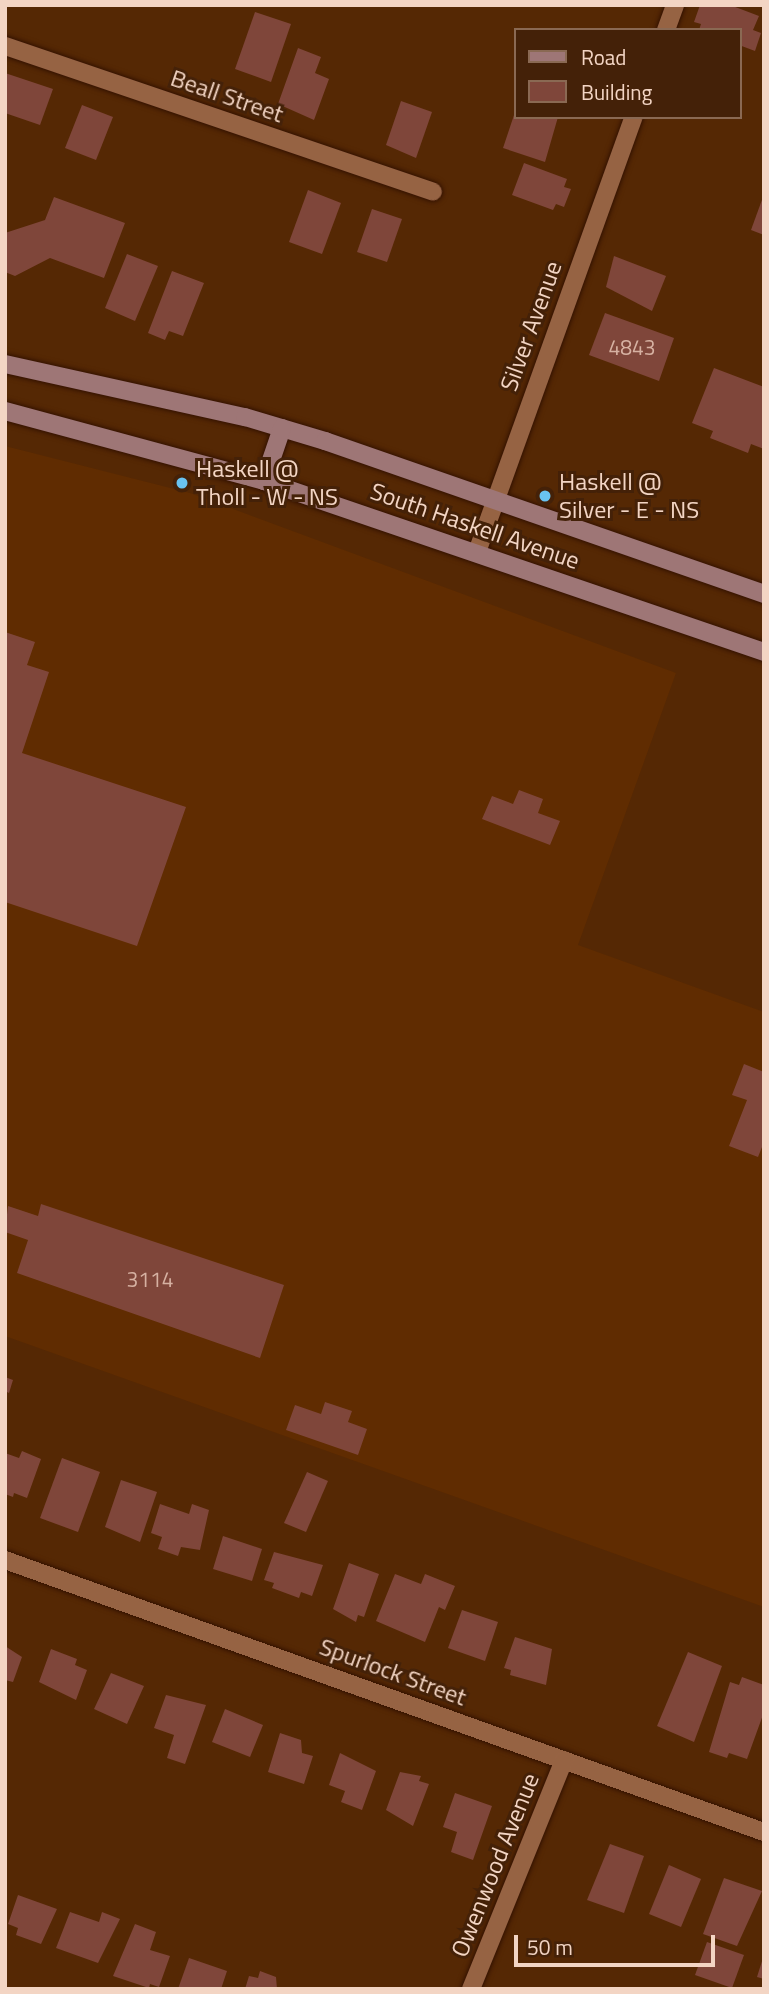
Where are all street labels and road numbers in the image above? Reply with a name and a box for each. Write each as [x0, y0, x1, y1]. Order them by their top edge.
street label: Beall Street [167, 63, 287, 129]
street label: Silver Avenue [494, 257, 568, 395]
street label: South Haskell Avenue [367, 477, 583, 575]
street label: Spurlock Street [316, 1632, 470, 1712]
street label: Owenwood Avenue [445, 1769, 545, 1961]

